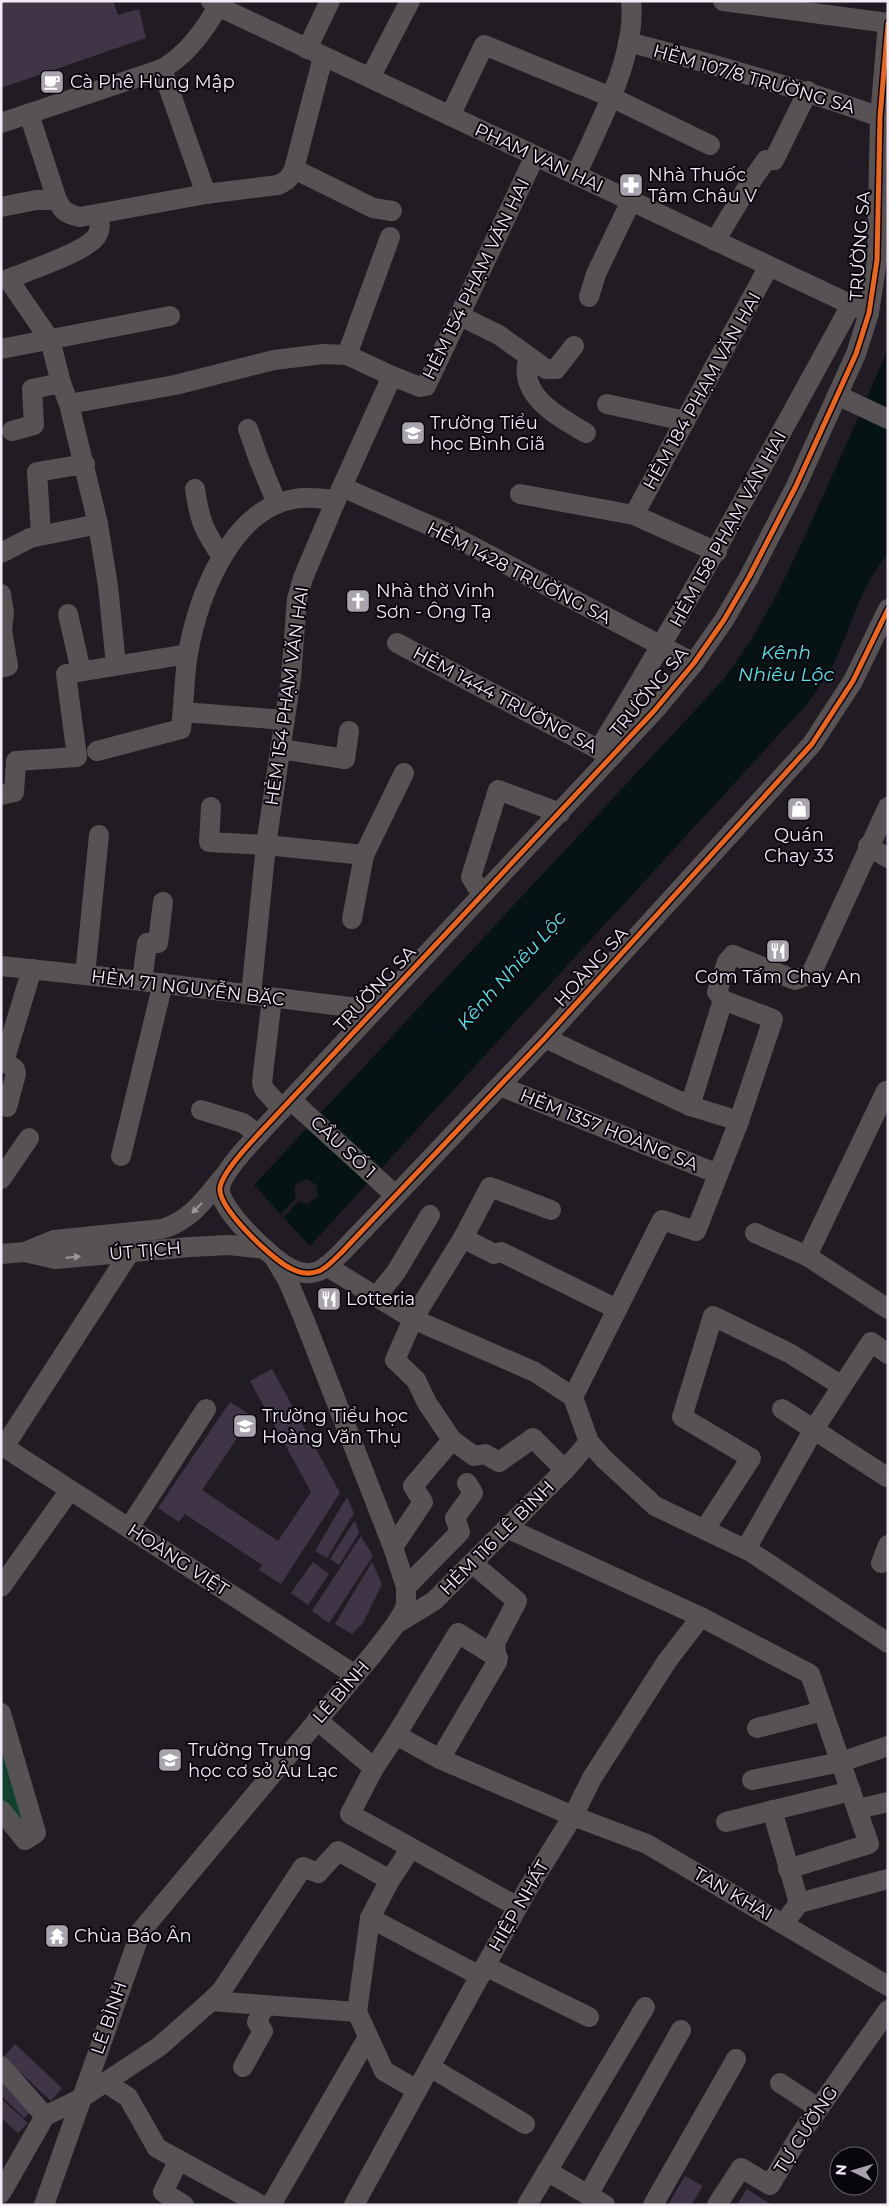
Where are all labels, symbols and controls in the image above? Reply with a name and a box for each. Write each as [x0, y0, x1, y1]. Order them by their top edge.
street label: HẺM 107/8 TRƯỜNG SA [651, 39, 858, 118]
cafe icon: Cà Phê Hùng Mập [39, 69, 65, 95]
place label: Cà Phê Hùng Mập [70, 71, 235, 93]
street label: PHAM VAN HAI [471, 119, 607, 197]
place label: Nhà Thuốc Tâm Châu V [648, 164, 758, 207]
pharmacy icon: Nhà Thuốc Tâm Châu V [618, 172, 644, 198]
street label: HẺM 154 PHẠM VĂN HAI [417, 174, 534, 383]
street label: TRƯỜNG SA [845, 190, 875, 302]
street label: HẺM 184 PHẠM VĂN HAI [638, 288, 766, 494]
place label: Trường Tiểu học Bình Giã [430, 412, 545, 455]
school or university icon: Trường Tiểu học Bình Giã [400, 420, 426, 446]
street label: HẺM 158 PHẠM VĂN HAI [664, 427, 791, 631]
street label: HẺM 1428 TRƯỜNG SA [423, 516, 615, 629]
place label: Nhà thờ Vinh Sơn - Ông Tạ [376, 580, 495, 623]
street label: HẺM 154 PHẠM VĂN HAI [260, 585, 313, 807]
church icon: Nhà thờ Vinh Sơn - Ông Tạ [345, 588, 371, 614]
street label: HẺM 1444 TRƯỜNG SA [409, 641, 601, 758]
water label: Kênh Nhiêu Lộc [738, 641, 834, 686]
street label: TRƯỜNG SA [605, 643, 693, 741]
shop icon: Quán Chay 33 [786, 796, 812, 822]
place label: Quán Chay 33 [764, 824, 834, 867]
water label: Kênh Nhiêu Lộc [452, 906, 571, 1034]
street label: HOÀNG SA [549, 923, 633, 1011]
restaurant icon: Cơm Tấm Chay An [765, 938, 791, 964]
street label: TRƯỜNG SA [329, 941, 421, 1037]
street label: HẺM 71 NGUYỄN BẶC [90, 963, 286, 1011]
place label: Cơm Tấm Chay An [695, 966, 861, 988]
street label: HẺM 1357 HOÀNG SA [517, 1083, 702, 1176]
street label: CẦU SỐ 1 [306, 1110, 381, 1183]
one-way arrow [191, 1202, 203, 1214]
street label: ÚT TỊCH [108, 1237, 182, 1265]
one-way arrow [66, 1253, 82, 1261]
restaurant icon: Lotteria [316, 1286, 342, 1312]
place label: Lotteria [346, 1288, 415, 1310]
place label: Trường Tiểu học Hoàng Văn Thụ [262, 1405, 408, 1448]
school or university icon: Trường Tiểu học Hoàng Văn Thụ [232, 1413, 258, 1439]
street label: HẺM 116 LÊ BÌNH [434, 1475, 559, 1600]
street label: HOÀNG VIỆT [123, 1519, 233, 1601]
street label: LÊ BÌNH [308, 1656, 374, 1728]
place label: Trường Trung học cơ sở Âu Lạc [188, 1739, 338, 1782]
school or university icon: Trường Trung học cơ sở Âu Lạc [157, 1747, 183, 1773]
street label: HIỆP NHẤT [483, 1855, 554, 1956]
street label: TAN KHAI [690, 1863, 776, 1925]
temple icon: Chùa Báo Ân [44, 1923, 70, 1949]
place label: Chùa Báo Ân [74, 1925, 192, 1947]
street label: LÊ BÌNH [86, 1979, 132, 2057]
street label: TỰ CƯỜNG [770, 2082, 842, 2178]
north arrow [829, 2146, 879, 2196]

